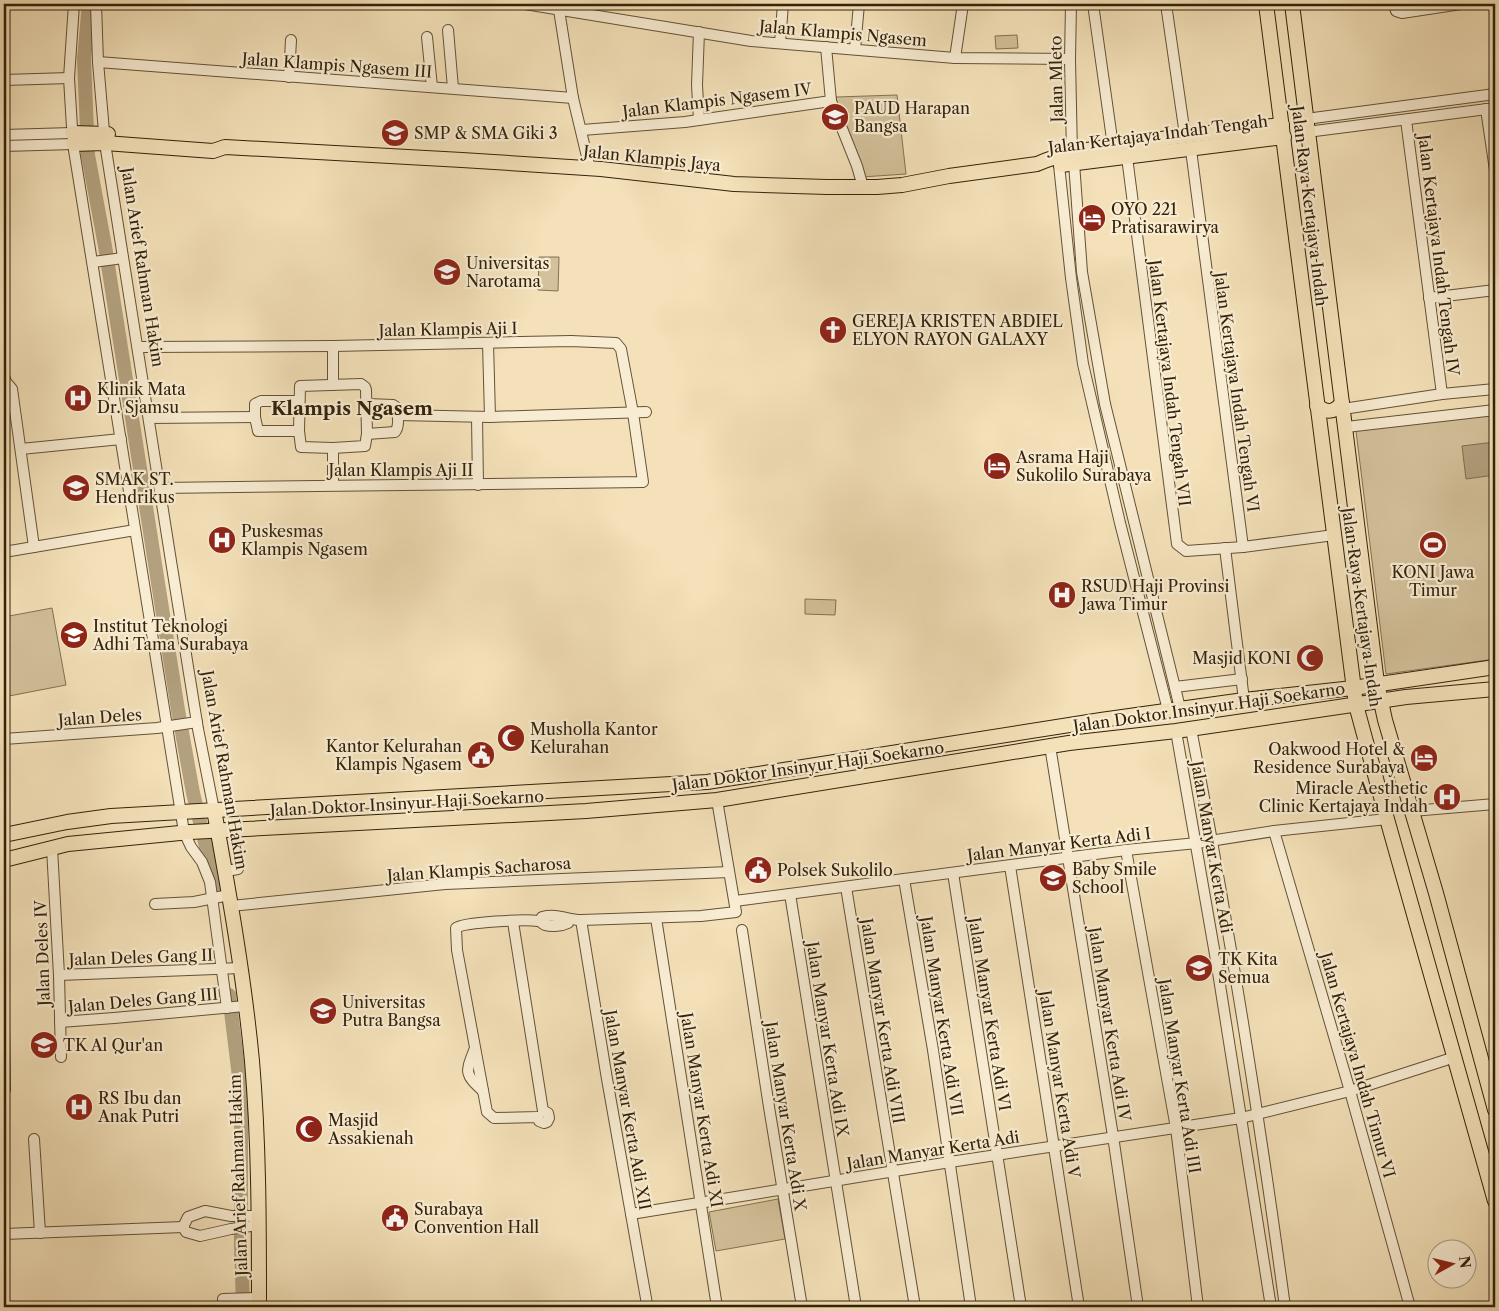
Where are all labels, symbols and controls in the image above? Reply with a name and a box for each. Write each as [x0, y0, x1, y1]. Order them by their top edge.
street label: Jalan Klampis Ngasem [755, 15, 928, 50]
street label: Jalan Mleto [1045, 35, 1067, 126]
street label: Jalan Klampis Ngasem III [238, 48, 433, 82]
street label: Jalan Klampis Ngasem IV [618, 78, 813, 122]
place label: PAUD Harapan Bangsa [854, 98, 970, 136]
school or university icon: PAUD Harapan Bangsa [820, 102, 850, 132]
street label: Jalan Raya Kertajaya Indah [1287, 102, 1332, 307]
street label: Jalan Kertajaya Indah Tengah [1044, 111, 1269, 158]
school or university icon: SMP & SMA Giki 3 [380, 118, 410, 148]
place label: SMP & SMA Giki 3 [414, 123, 558, 143]
street label: Jalan Kertajaya Indah Tengah IV [1414, 130, 1464, 377]
street label: Jalan Klampis Jaya [579, 141, 722, 175]
street label: Jalan Arief Rahman Hakim [117, 163, 169, 368]
place label: OYO 221 Pratisarawirya [1111, 199, 1220, 237]
hotel icon: OYO 221 Pratisarawirya [1077, 203, 1107, 233]
place label: Universitas Narotama [466, 253, 549, 291]
street label: Jalan Kertajaya Indah Tengah VII [1145, 256, 1195, 507]
school or university icon: Universitas Narotama [432, 257, 462, 287]
street label: Jalan Kertajaya Indah Tengah VI [1210, 268, 1264, 513]
place label: GEREJA KRISTEN ABDIEL ELYON RAYON GALAXY [852, 311, 1063, 349]
church icon: GEREJA KRISTEN ABDIEL ELYON RAYON GALAXY [818, 315, 848, 345]
street label: Jalan Klampis Aji I [375, 318, 518, 340]
place label: Klinik Mata Dr. Sjamsu [97, 379, 186, 417]
hospital icon: Klinik Mata Dr. Sjamsu [63, 383, 93, 413]
district label: Klampis Ngasem [271, 397, 433, 420]
place label: Asrama Haji Sukolilo Surabaya [1015, 447, 1152, 485]
hotel icon: Asrama Haji Sukolilo Surabaya [982, 451, 1012, 481]
street label: Jalan Klampis Aji II [326, 460, 473, 480]
place label: SMAK ST. Hendrikus [95, 469, 175, 507]
school or university icon: SMAK ST. Hendrikus [61, 473, 91, 503]
street label: Jalan Raya Kertajaya Indah [1338, 503, 1386, 708]
place label: Puskesmas Klampis Ngasem [241, 521, 368, 559]
hospital icon: Puskesmas Klampis Ngasem [207, 525, 237, 555]
sports icon: KONI Jawa Timur [1418, 530, 1448, 560]
place label: KONI Jawa Timur [1392, 562, 1475, 600]
place label: RSUD Haji Provinsi Jawa Timur [1078, 576, 1230, 614]
hospital icon: RSUD Haji Provinsi Jawa Timur [1047, 580, 1077, 610]
place label: Institut Teknologi Adhi Tama Surabaya [92, 616, 249, 654]
school or university icon: Institut Teknologi Adhi Tama Surabaya [59, 620, 89, 650]
mosque icon: Masjid KONI [1295, 643, 1325, 673]
place label: Masjid KONI [1192, 648, 1291, 668]
street label: Jalan Arief Rahman Hakim [197, 666, 252, 871]
street label: Jalan Doktor Insinyur Haji Soekarno [1069, 678, 1346, 736]
street label: Jalan Deles [54, 704, 143, 730]
place label: Musholla Kantor Kelurahan [530, 719, 658, 757]
mosque icon: Musholla Kantor Kelurahan [496, 723, 526, 753]
place label: Kantor Kelurahan Klampis Ngasem [326, 736, 462, 774]
street label: Jalan Doktor Insinyur Haji Soekarno [668, 737, 945, 795]
place label: Oakwood Hotel & Residence Surabaya [1253, 739, 1406, 777]
public building icon: Kantor Kelurahan Klampis Ngasem [466, 740, 496, 770]
hotel icon: Oakwood Hotel & Residence Surabaya [1409, 743, 1439, 773]
street label: Jalan Manyar Kerta Adi [1186, 756, 1237, 935]
place label: Miracle Aesthetic Clinic Kertajaya Indah [1259, 778, 1428, 816]
hospital icon: Miracle Aesthetic Clinic Kertajaya Indah [1432, 782, 1462, 812]
street label: Jalan Doktor Insinyur Haji Soekarno [266, 786, 545, 820]
street label: Jalan Manyar Kerta Adi I [963, 823, 1152, 866]
street label: Jalan Klampis Sacharosa [383, 853, 572, 886]
public building icon: Polsek Sukolilo [743, 855, 773, 885]
place label: Baby Smile School [1072, 859, 1157, 897]
place label: Polsek Sukolilo [777, 860, 893, 880]
school or university icon: Baby Smile School [1038, 863, 1068, 893]
street label: Jalan Deles IV [30, 899, 54, 1009]
street label: Jalan Manyar Kerta Adi VII [916, 912, 968, 1117]
street label: Jalan Manyar Kerta Adi VI [964, 913, 1015, 1112]
street label: Jalan Manyar Kerta Adi VIII [856, 914, 909, 1125]
street label: Jalan Manyar Kerta Adi IV [1084, 922, 1135, 1123]
street label: Jalan Manyar Kerta Adi IX [802, 937, 853, 1138]
street label: Jalan Deles Gang II [66, 944, 213, 970]
street label: Jalan Kertajaya Indah Timur VI [1315, 947, 1400, 1180]
place label: TK Kita Semua [1218, 949, 1278, 987]
school or university icon: TK Kita Semua [1184, 953, 1214, 983]
street label: Jalan Manyar Kerta Adi III [1154, 974, 1205, 1175]
street label: Jalan Deles Gang III [64, 983, 219, 1017]
street label: Jalan Manyar Kerta Adi V [1035, 986, 1085, 1180]
place label: Universitas Putra Bangsa [342, 992, 441, 1030]
school or university icon: Universitas Putra Bangsa [308, 996, 338, 1026]
street label: Jalan Manyar Kerta Adi XII [600, 1005, 655, 1212]
street label: Jalan Manyar Kerta Adi XI [676, 1008, 727, 1209]
street label: Jalan Manyar Kerta Adi X [761, 1017, 811, 1212]
school or university icon: TK Al Qur'an [29, 1030, 59, 1060]
place label: TK Al Qur'an [63, 1035, 163, 1055]
street label: Jalan Arief Rahman Hakim [224, 1074, 252, 1279]
place label: RS Ibu dan Anak Putri [97, 1088, 182, 1126]
hospital icon: RS Ibu dan Anak Putri [64, 1092, 94, 1122]
place label: Masjid Assakienah [327, 1110, 414, 1148]
mosque icon: Masjid Assakienah [294, 1114, 324, 1144]
street label: Jalan Manyar Kerta Adi [842, 1126, 1021, 1174]
place label: Surabaya Convention Hall [414, 1199, 539, 1237]
public building icon: Surabaya Convention Hall [380, 1203, 410, 1233]
north arrow [1426, 1238, 1476, 1288]
text: N [1455, 1255, 1475, 1269]

